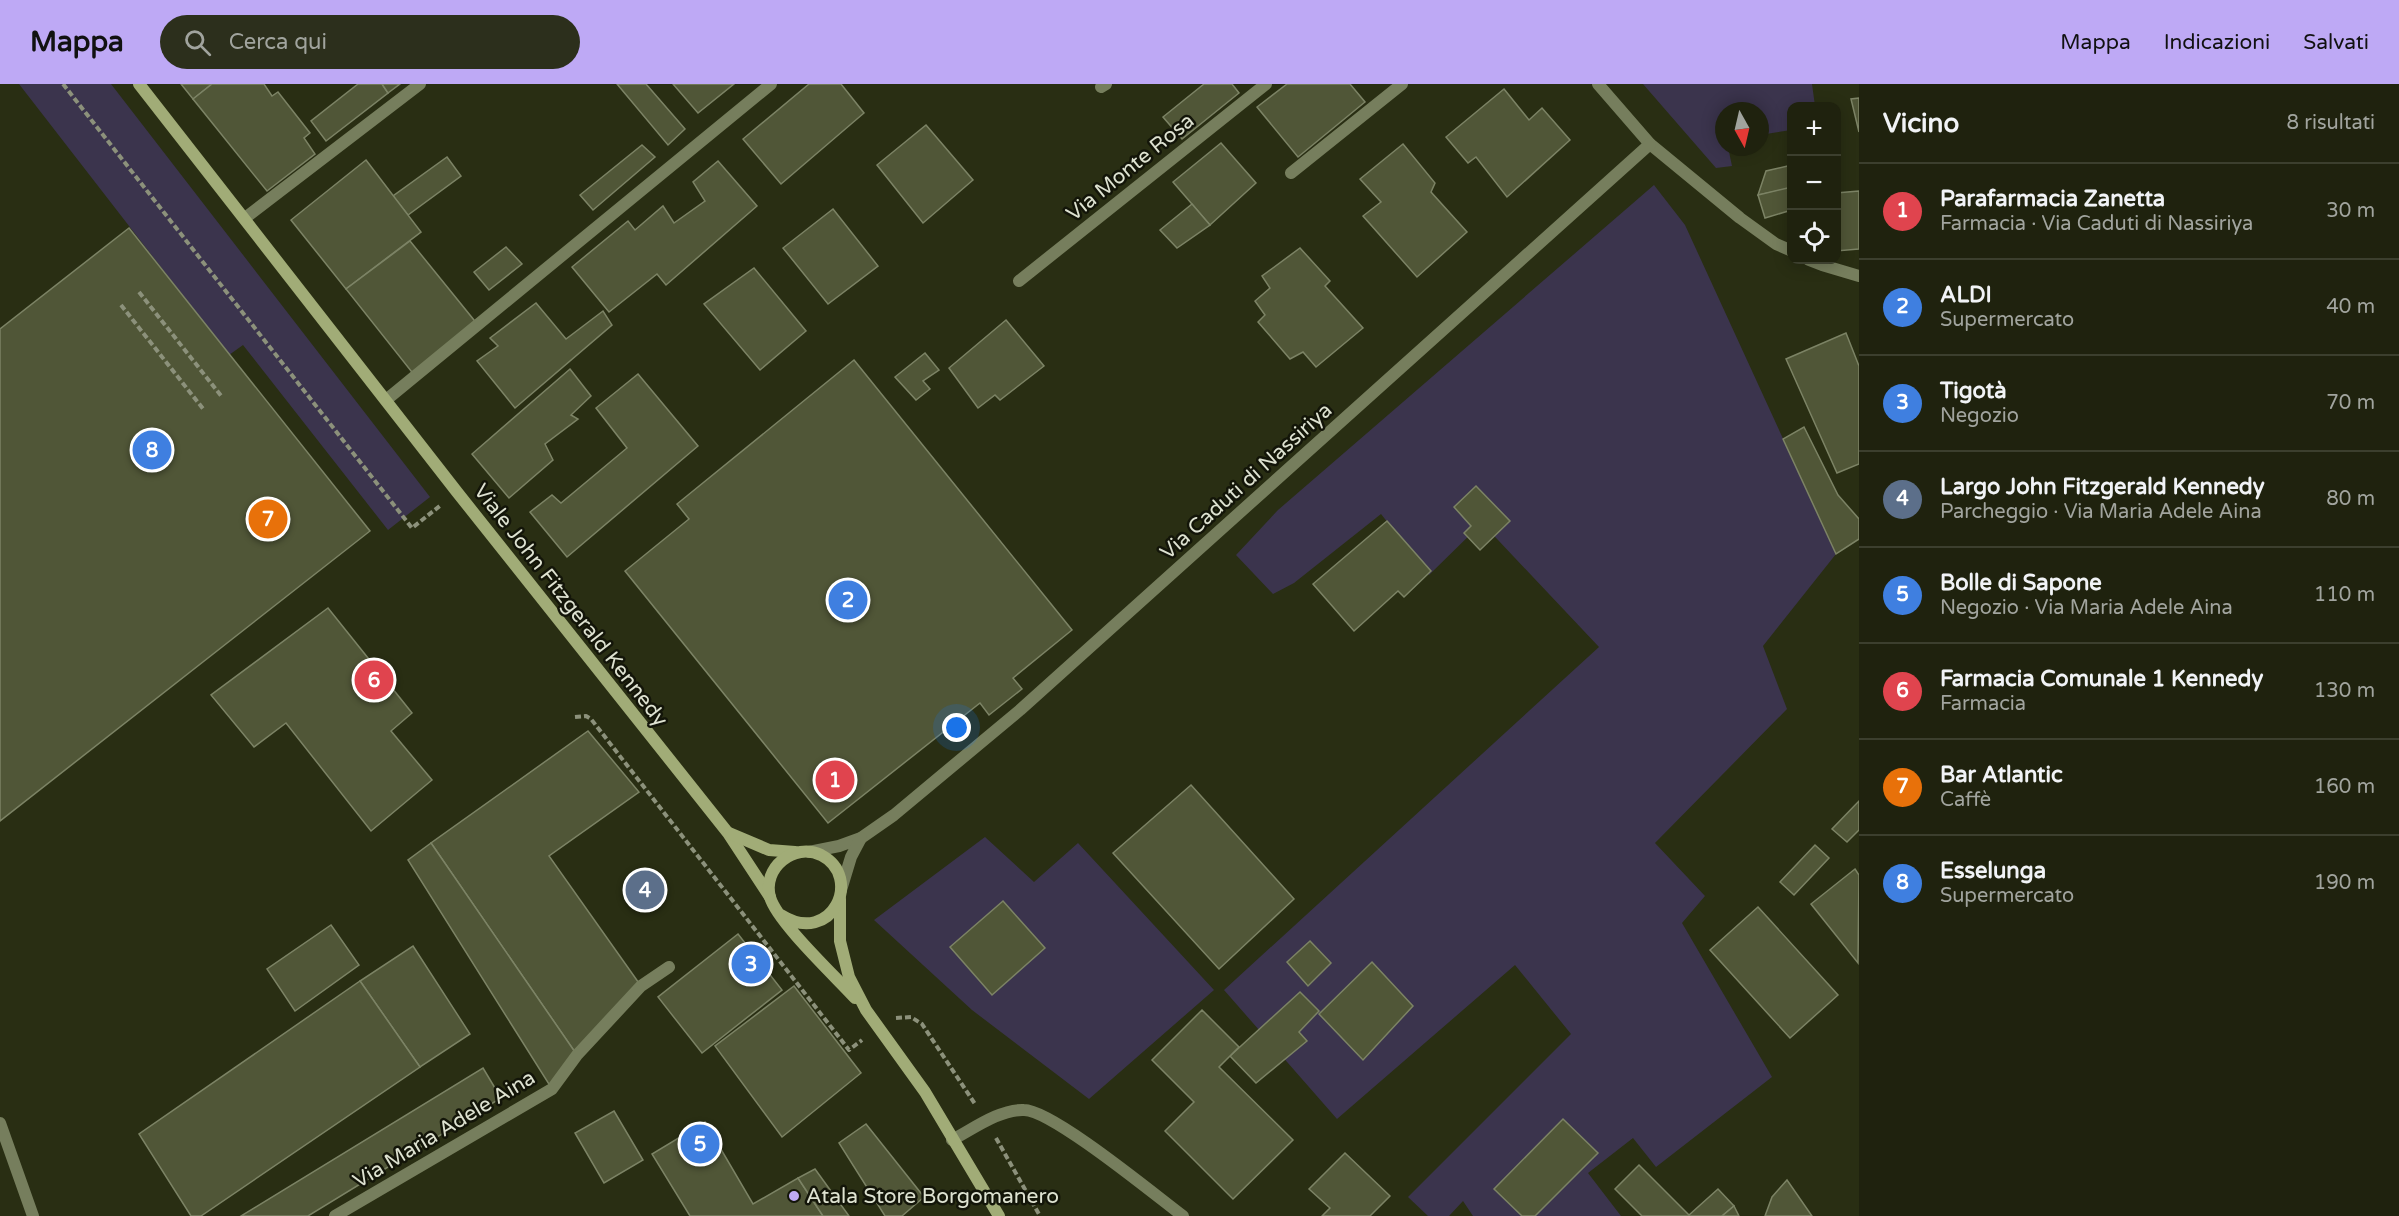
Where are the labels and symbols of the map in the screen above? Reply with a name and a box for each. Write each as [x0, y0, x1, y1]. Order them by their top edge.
north arrow [1715, 102, 1769, 156]
street label: Via Monte Rosa [1061, 108, 1199, 226]
street label: Via Caduti di Nassiriya [1155, 398, 1337, 565]
pin: 8 [132, 428, 172, 472]
street label: Viale John Fitzgerald Kennedy [468, 479, 673, 731]
pin: 7 [248, 496, 288, 542]
pin: 2 [828, 578, 868, 622]
pin: 6 [354, 658, 394, 702]
your location [942, 713, 971, 742]
pin: 1 [816, 758, 854, 802]
pin: 4 [626, 868, 664, 912]
pin: 3 [732, 942, 771, 986]
street label: Via Maria Adele Aina [349, 1065, 540, 1194]
pin: 5 [680, 1122, 720, 1166]
place label: Atala Store Borgomanero [806, 1184, 1059, 1209]
marker: Atala Store Borgomanero [787, 1189, 801, 1203]

